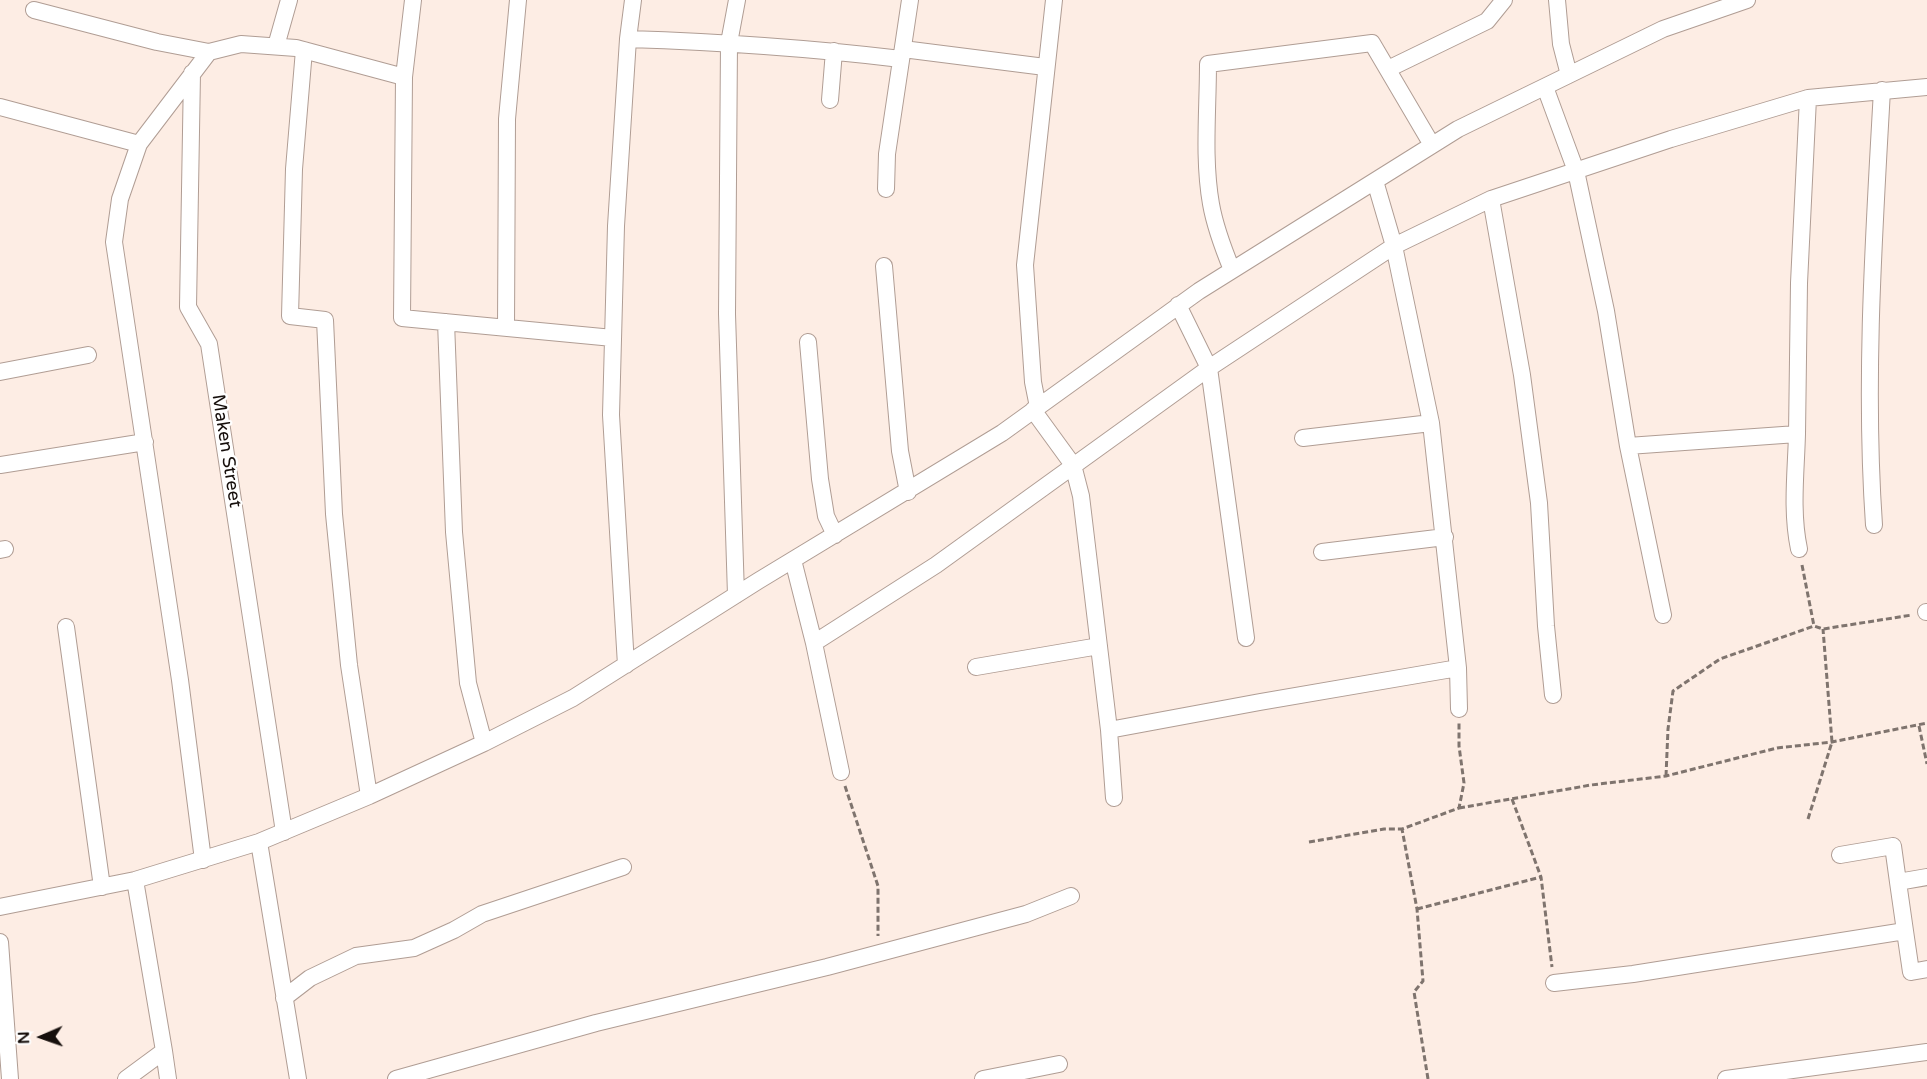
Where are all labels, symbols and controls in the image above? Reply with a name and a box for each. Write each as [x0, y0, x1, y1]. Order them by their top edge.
street label: Maken Street [206, 393, 246, 509]
north arrow [12, 1007, 72, 1067]
text: N [14, 1031, 34, 1044]

